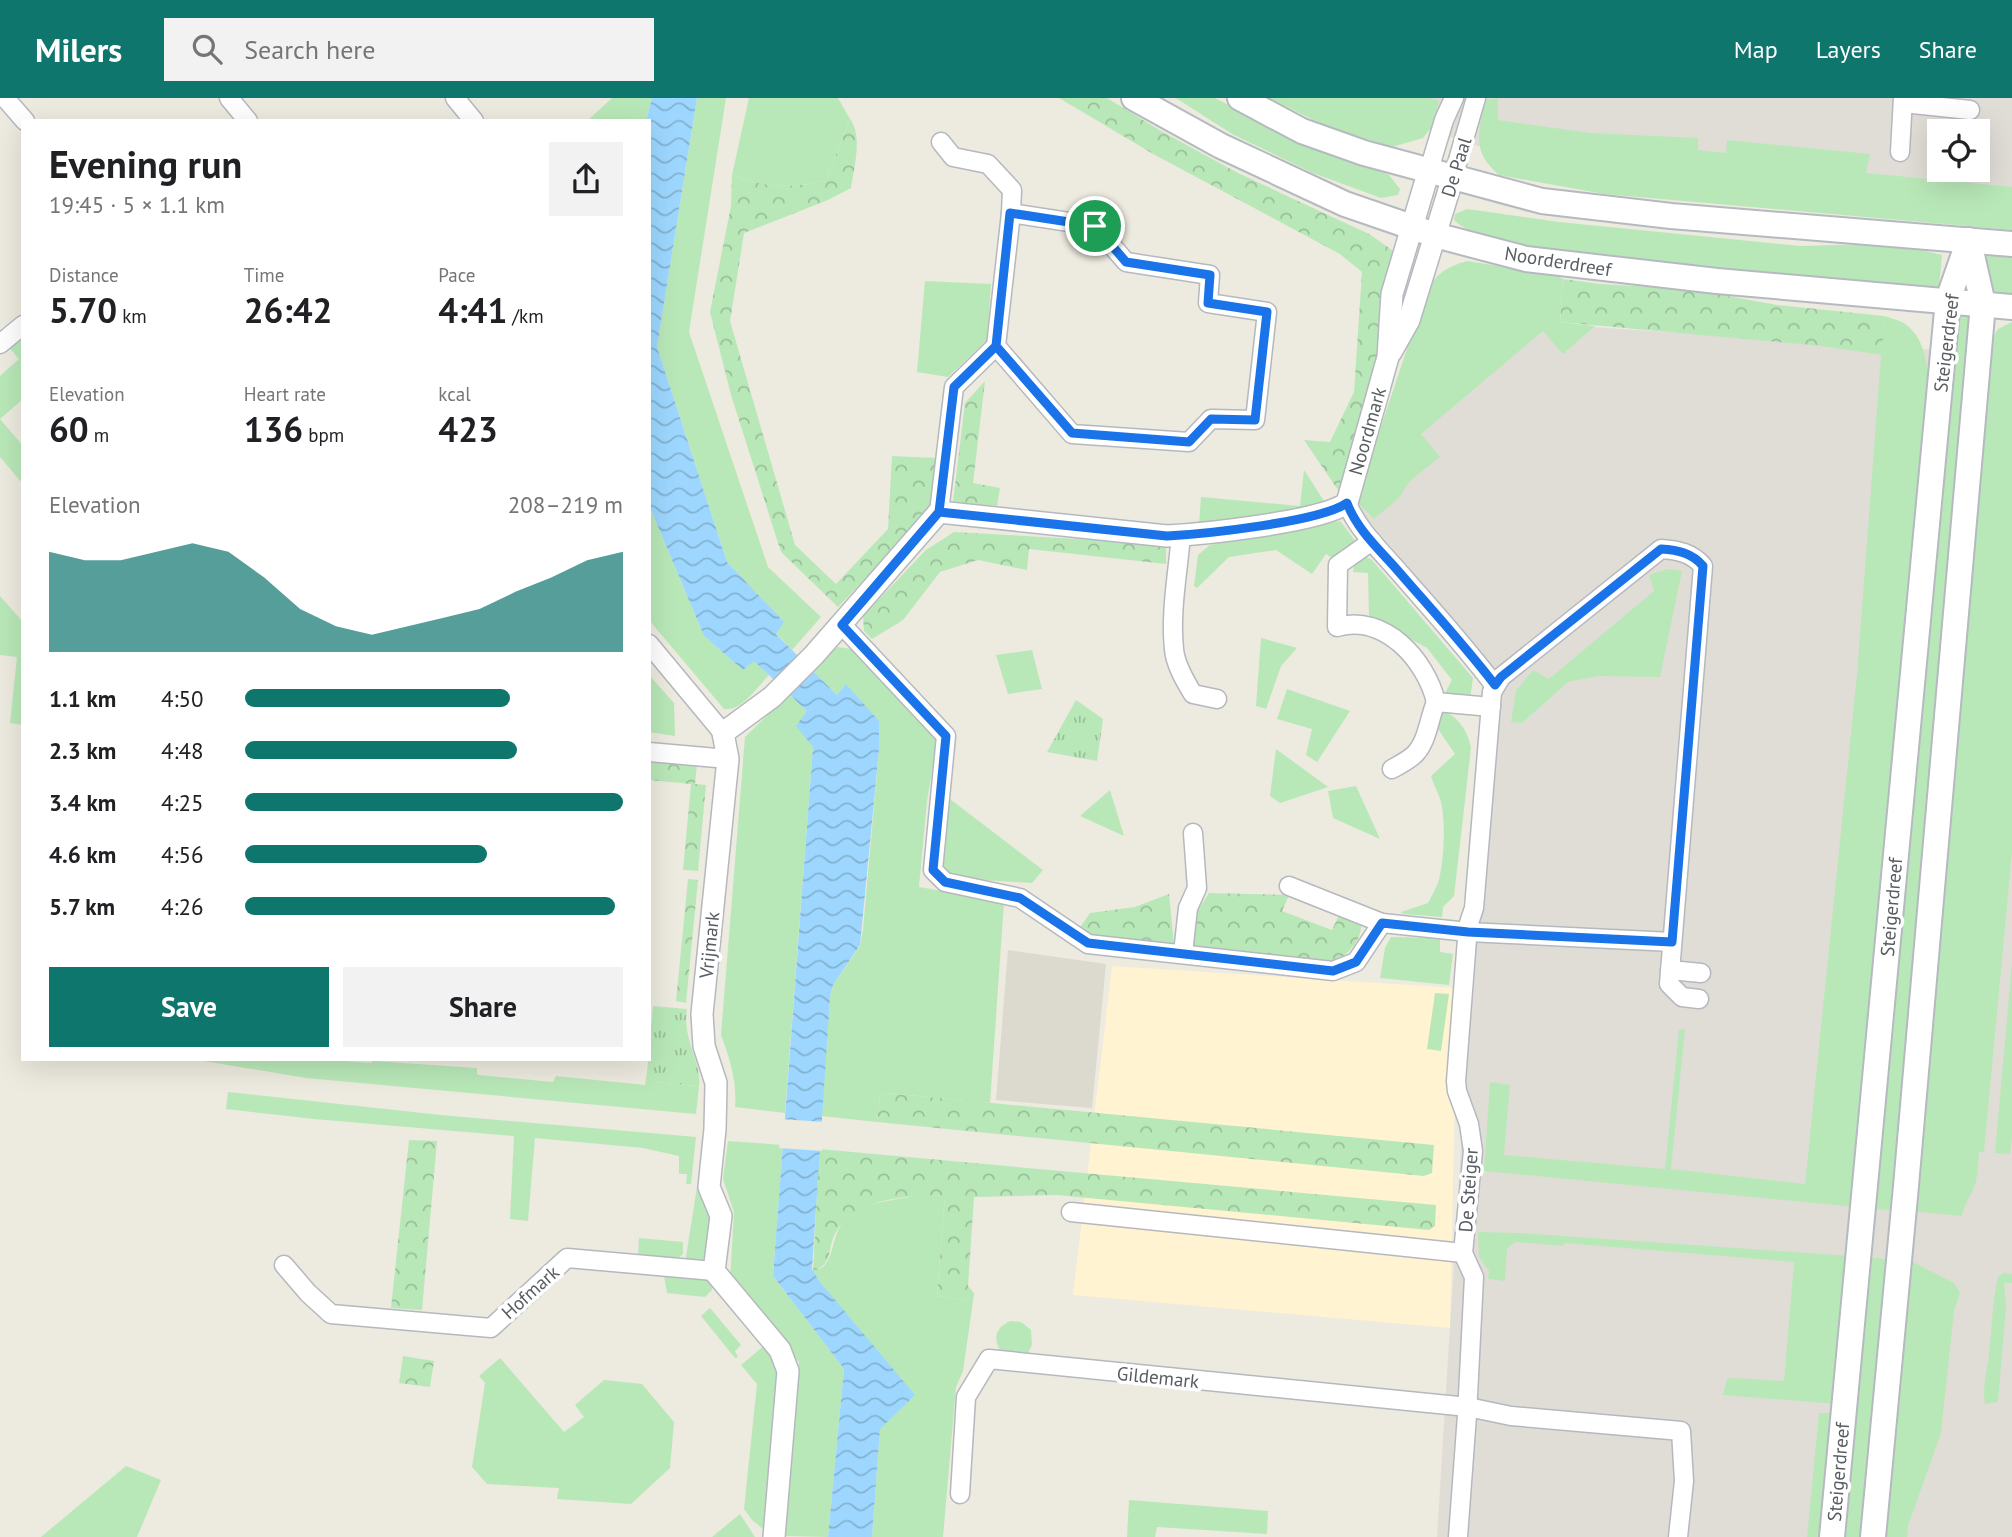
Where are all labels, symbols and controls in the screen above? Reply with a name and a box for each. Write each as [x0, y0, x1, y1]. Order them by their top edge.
search box [164, 18, 654, 81]
text: Milers [35, 28, 122, 71]
icon: search [188, 30, 226, 68]
text: Search here [244, 33, 375, 66]
text: Map [1734, 34, 1778, 65]
text: Layers [1816, 34, 1881, 65]
text: Share [1919, 34, 1977, 65]
map controls [1927, 119, 1990, 182]
button: locate [1927, 119, 1990, 182]
street label: De Paal [1436, 134, 1477, 200]
text: Evening run [49, 139, 242, 188]
button: share [549, 142, 623, 216]
text: 19:45 · 5 × 1.1 km [49, 190, 225, 219]
pin [1065, 196, 1125, 256]
icon: arrive [1076, 207, 1114, 245]
street label: Noorderdreef [1503, 241, 1614, 281]
text: Distance [49, 263, 119, 287]
text: Time [244, 263, 284, 287]
text: Pace [438, 263, 476, 287]
text: 5.70 [49, 287, 117, 333]
text: 26:42 [244, 287, 332, 333]
text: 4:41 [438, 287, 507, 333]
street label: Steigerdreef [1928, 291, 1964, 394]
text: km [117, 304, 147, 328]
text: /km [507, 304, 544, 328]
text: Elevation [49, 382, 125, 406]
text: Heart rate [244, 382, 326, 406]
text: kcal [438, 382, 471, 406]
street label: Noordmark [1343, 384, 1391, 478]
text: 60 [49, 406, 89, 452]
text: 136 [244, 406, 303, 452]
text: 423 [438, 406, 498, 452]
text: m [89, 423, 109, 447]
text: bpm [303, 423, 344, 447]
text: Elevation [49, 490, 141, 519]
text: 208–219 m [508, 490, 623, 519]
text: 1.1 km [49, 684, 116, 713]
text: 4:50 [161, 684, 204, 713]
text: 2.3 km [49, 736, 116, 765]
text: 4:48 [161, 736, 204, 765]
text: 3.4 km [49, 788, 116, 817]
text: 4:25 [161, 788, 204, 817]
text: 4.6 km [49, 840, 116, 869]
text: 4:56 [161, 840, 204, 869]
street label: Steigerdreef [1875, 856, 1907, 957]
text: 5.7 km [49, 892, 115, 921]
text: 4:26 [161, 892, 204, 921]
street label: Vrijmark [693, 910, 724, 981]
button: Save [49, 967, 329, 1047]
button: Share [343, 967, 623, 1047]
street label: De Steiger [1453, 1146, 1483, 1233]
street label: Hofmark [496, 1260, 564, 1324]
street label: Gildemark [1116, 1361, 1200, 1393]
street label: Steigerdreef [1822, 1421, 1854, 1522]

